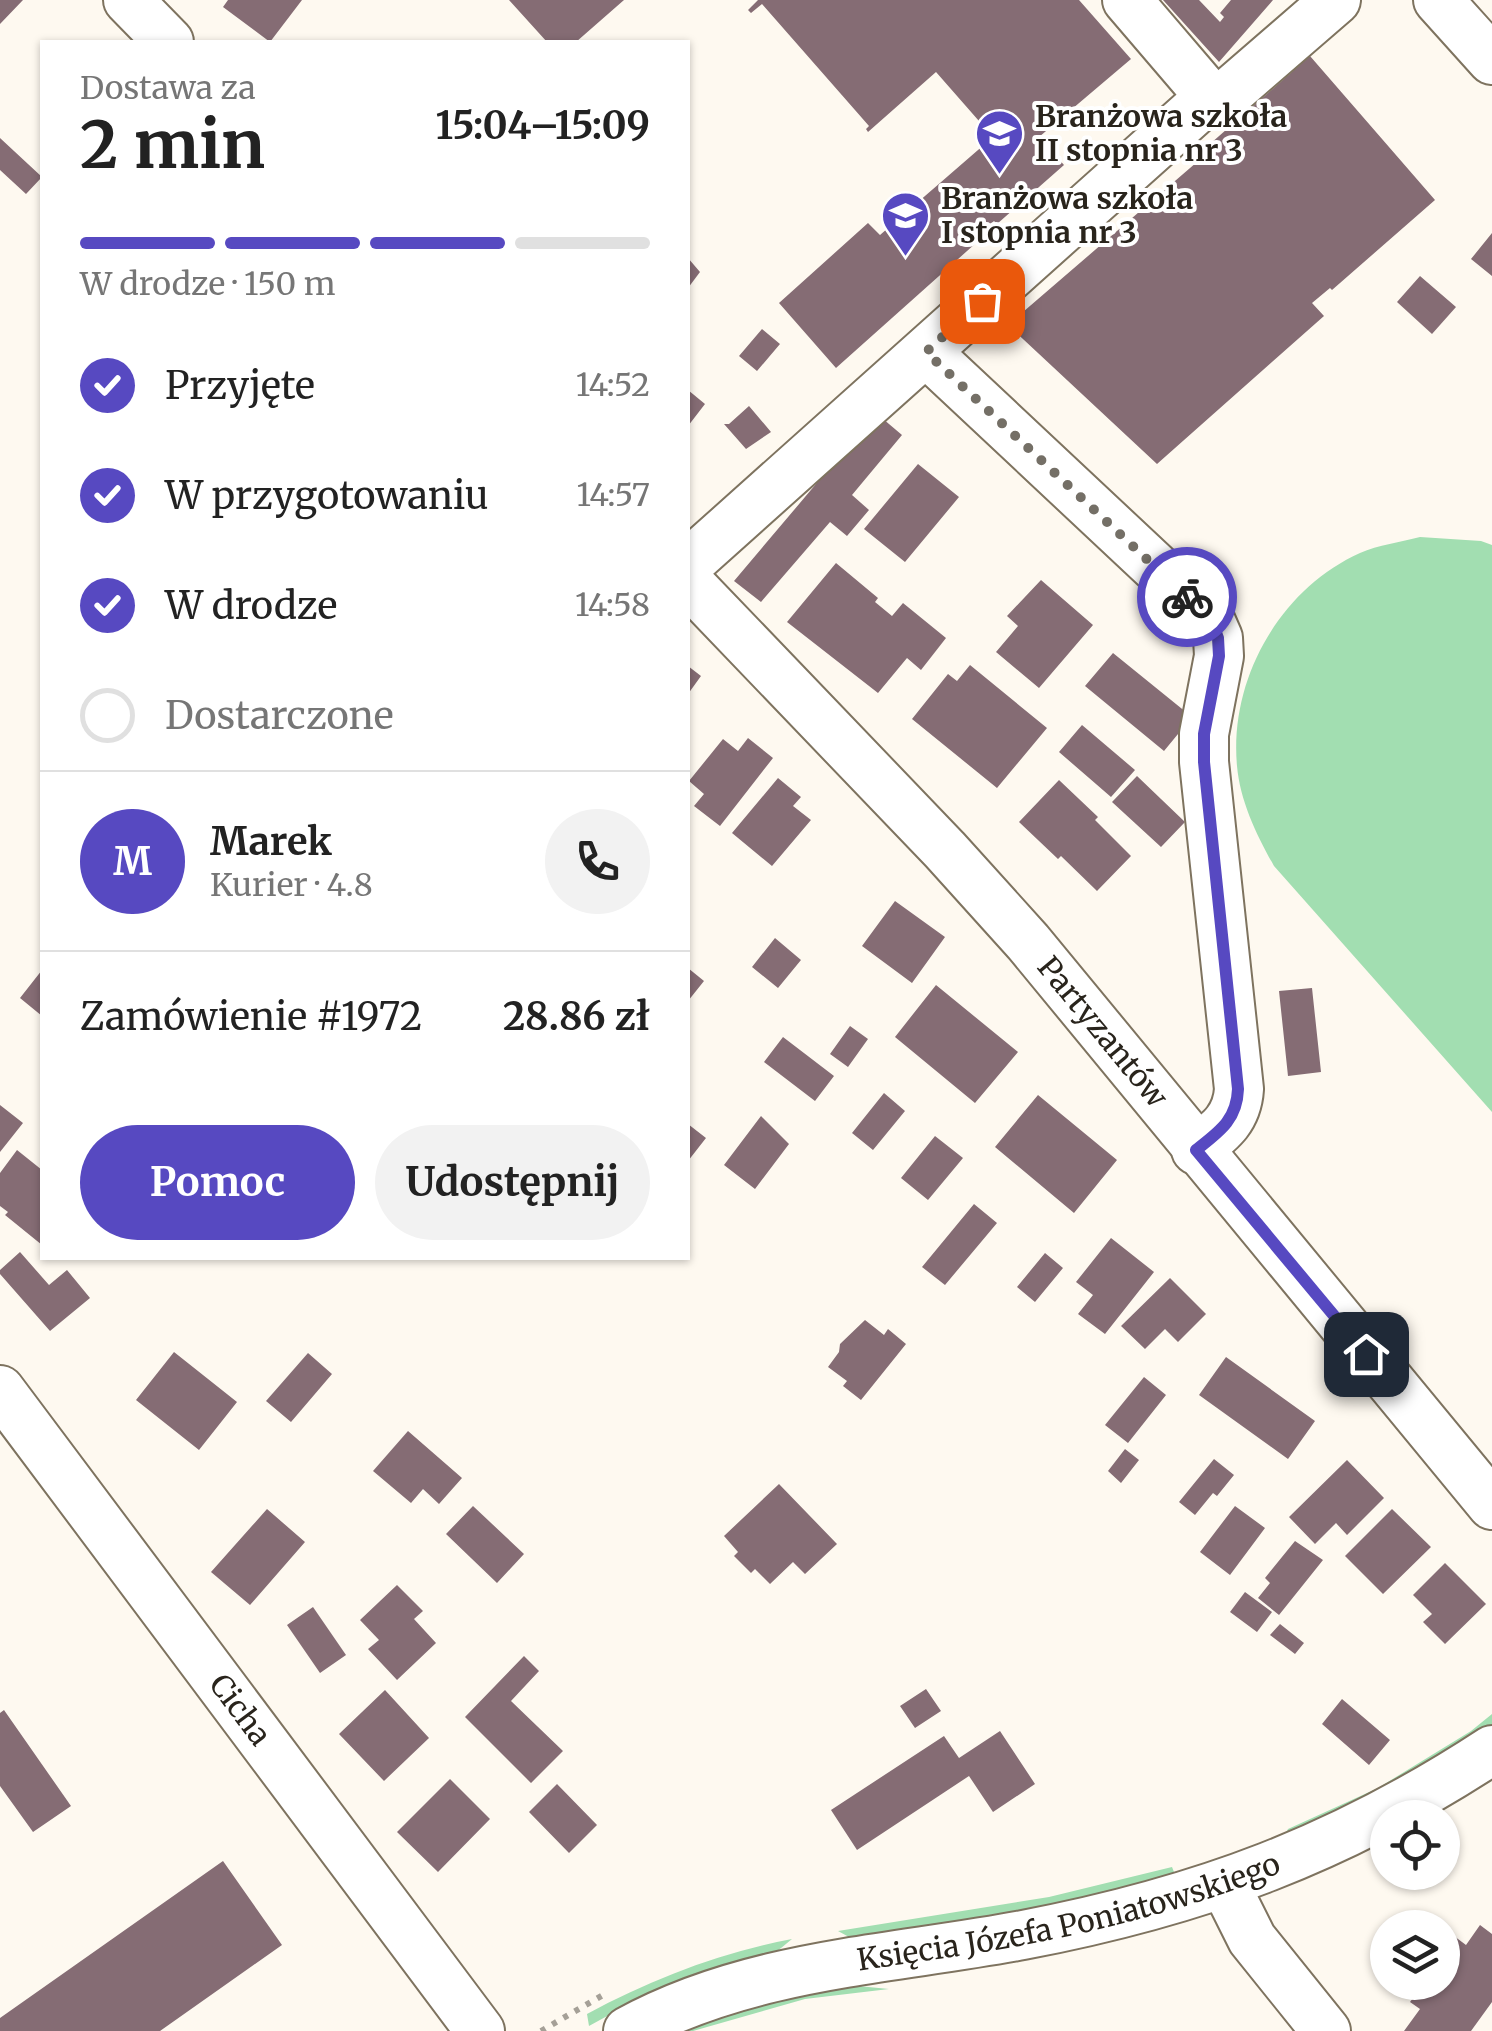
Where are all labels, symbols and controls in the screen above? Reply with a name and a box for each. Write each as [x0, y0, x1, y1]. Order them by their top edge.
text: Dostawa za [80, 68, 256, 108]
place label: Branżowa szkoła II stopnia nr 3 [1035, 97, 1287, 169]
text: 15:04–15:09 [436, 102, 650, 149]
text: 2 min [80, 104, 265, 186]
school or university icon: Branżowa szkoła II stopnia nr 3 [974, 108, 1026, 176]
place label: Branżowa szkoła I stopnia nr 3 [941, 179, 1193, 251]
school or university icon: Branżowa szkoła I stopnia nr 3 [880, 190, 932, 258]
pin [940, 259, 1025, 344]
text: W drodze · 150 m [80, 264, 336, 304]
icon: bag [955, 274, 1010, 329]
icon: check [80, 358, 135, 413]
text: Przyjęte [165, 362, 315, 409]
text: 14:52 [576, 365, 650, 405]
icon: check [80, 468, 135, 523]
text: W przygotowaniu [165, 472, 489, 519]
text: 14:57 [577, 475, 650, 515]
courier [1137, 547, 1237, 647]
icon: bike [1160, 570, 1215, 625]
icon: check [80, 578, 135, 633]
text: W drodze [165, 582, 337, 629]
text: 14:58 [575, 585, 650, 625]
text: Dostarczone [165, 692, 394, 739]
button: phone [545, 809, 650, 914]
text: Marek [210, 818, 332, 865]
text: M [113, 838, 152, 885]
text: Kurier · 4.8 [210, 865, 373, 905]
street label: Partyzantów [1030, 948, 1177, 1115]
text: Zamówienie #1972 [80, 993, 422, 1040]
text: 28.86 zł [503, 993, 650, 1040]
button: Pomoc [80, 1125, 355, 1240]
button: Udostępnij [375, 1125, 650, 1240]
pin [1324, 1312, 1409, 1397]
icon: home [1339, 1327, 1394, 1382]
street label: Cicha [202, 1666, 280, 1753]
map controls [1370, 1800, 1460, 2000]
button: locate [1370, 1800, 1460, 1890]
street label: Księcia Józefa Poniatowskiego [854, 1844, 1285, 1979]
button: layers [1370, 1910, 1460, 2000]

